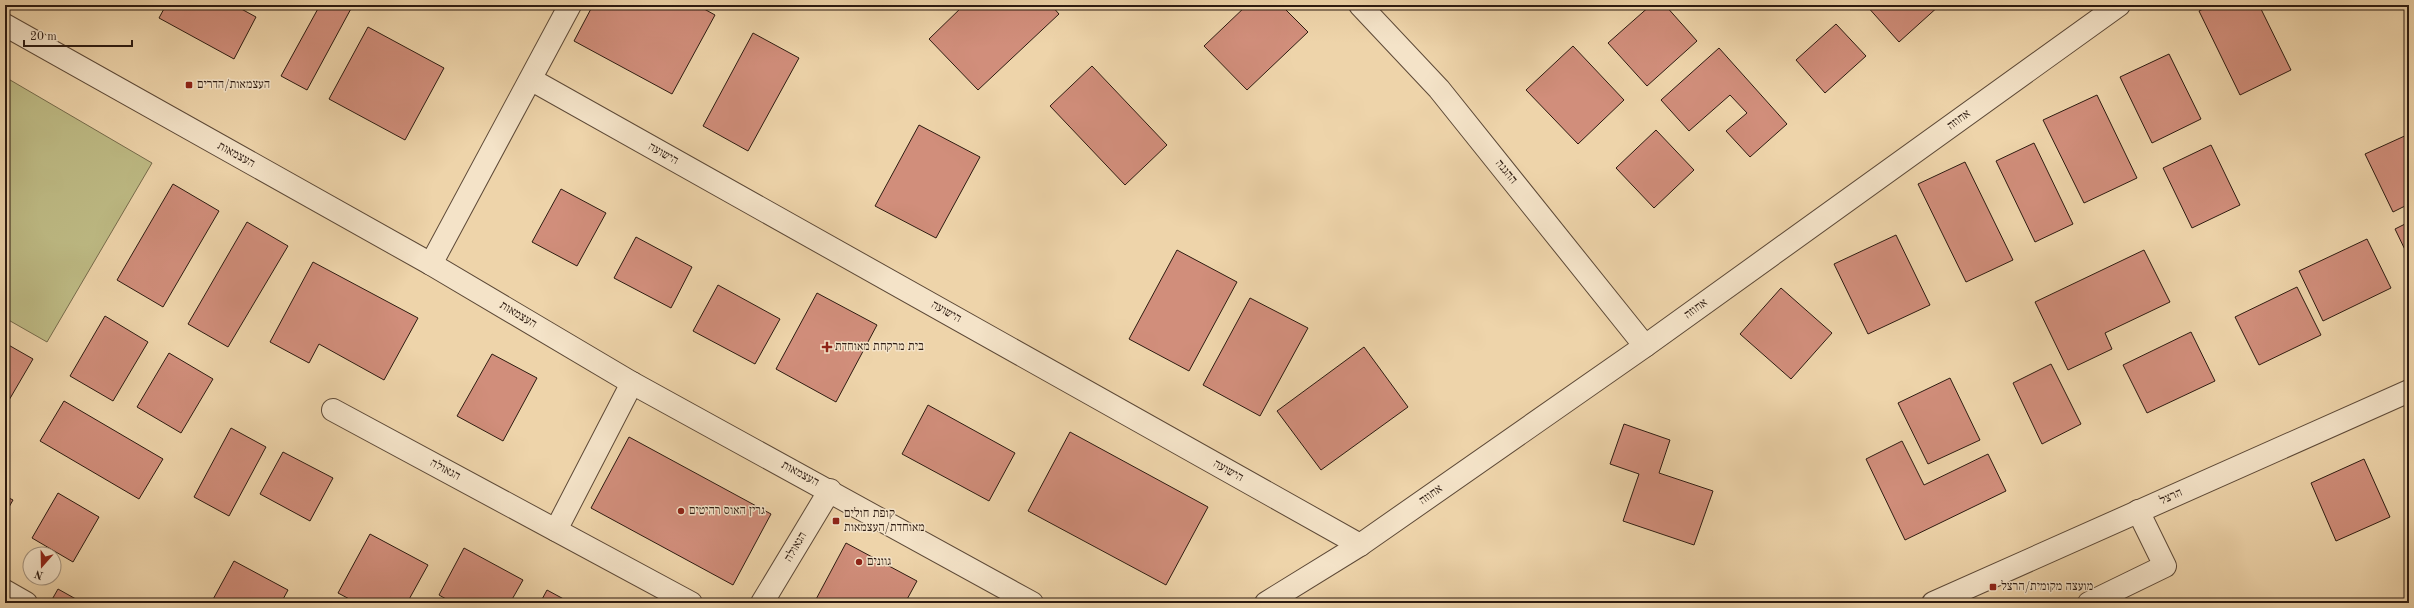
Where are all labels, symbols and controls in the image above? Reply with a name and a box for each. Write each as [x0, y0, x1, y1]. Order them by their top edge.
scale bar [24, 22, 132, 48]
text: 20 m [30, 31, 57, 43]
place label: העצמאות/הדרים [197, 79, 270, 91]
marker: העצמאות/הדרים [184, 80, 194, 90]
street label: אחוזה [1945, 108, 1973, 132]
street label: העצמאות [215, 140, 257, 170]
street label: הישועה [646, 141, 680, 167]
street label: ההגנה [1493, 158, 1519, 186]
street label: אחוזה [1682, 297, 1710, 321]
street label: העצמאות [498, 299, 538, 331]
street label: הישועה [929, 299, 963, 325]
place label: בית מרקחת מאוחדת [835, 341, 924, 353]
marker: בית מרקחת מאוחדת [822, 342, 832, 352]
street label: הגאולה [428, 455, 463, 483]
street label: הישועה [1211, 458, 1245, 484]
street label: העצמאות [779, 459, 821, 489]
street label: אחוזה [1417, 483, 1445, 507]
street label: הרצל [2157, 485, 2184, 507]
place label: גרין האוס רהיטים [689, 505, 765, 517]
marker: גרין האוס רהיטים [676, 506, 686, 516]
place label: קופת חולים מאוחדת/העצמאות [844, 506, 925, 534]
marker: קופת חולים מאוחדת/העצמאות [831, 516, 841, 526]
street label: הגאולה [781, 529, 809, 564]
north arrow [22, 546, 62, 586]
place label: גוונים [867, 556, 891, 568]
marker: גוונים [854, 557, 864, 567]
text: N [33, 567, 45, 581]
place label: מועצה מקומית/הרצל [2001, 579, 2093, 593]
marker: מועצה מקומית/הרצל [1988, 582, 1998, 592]

